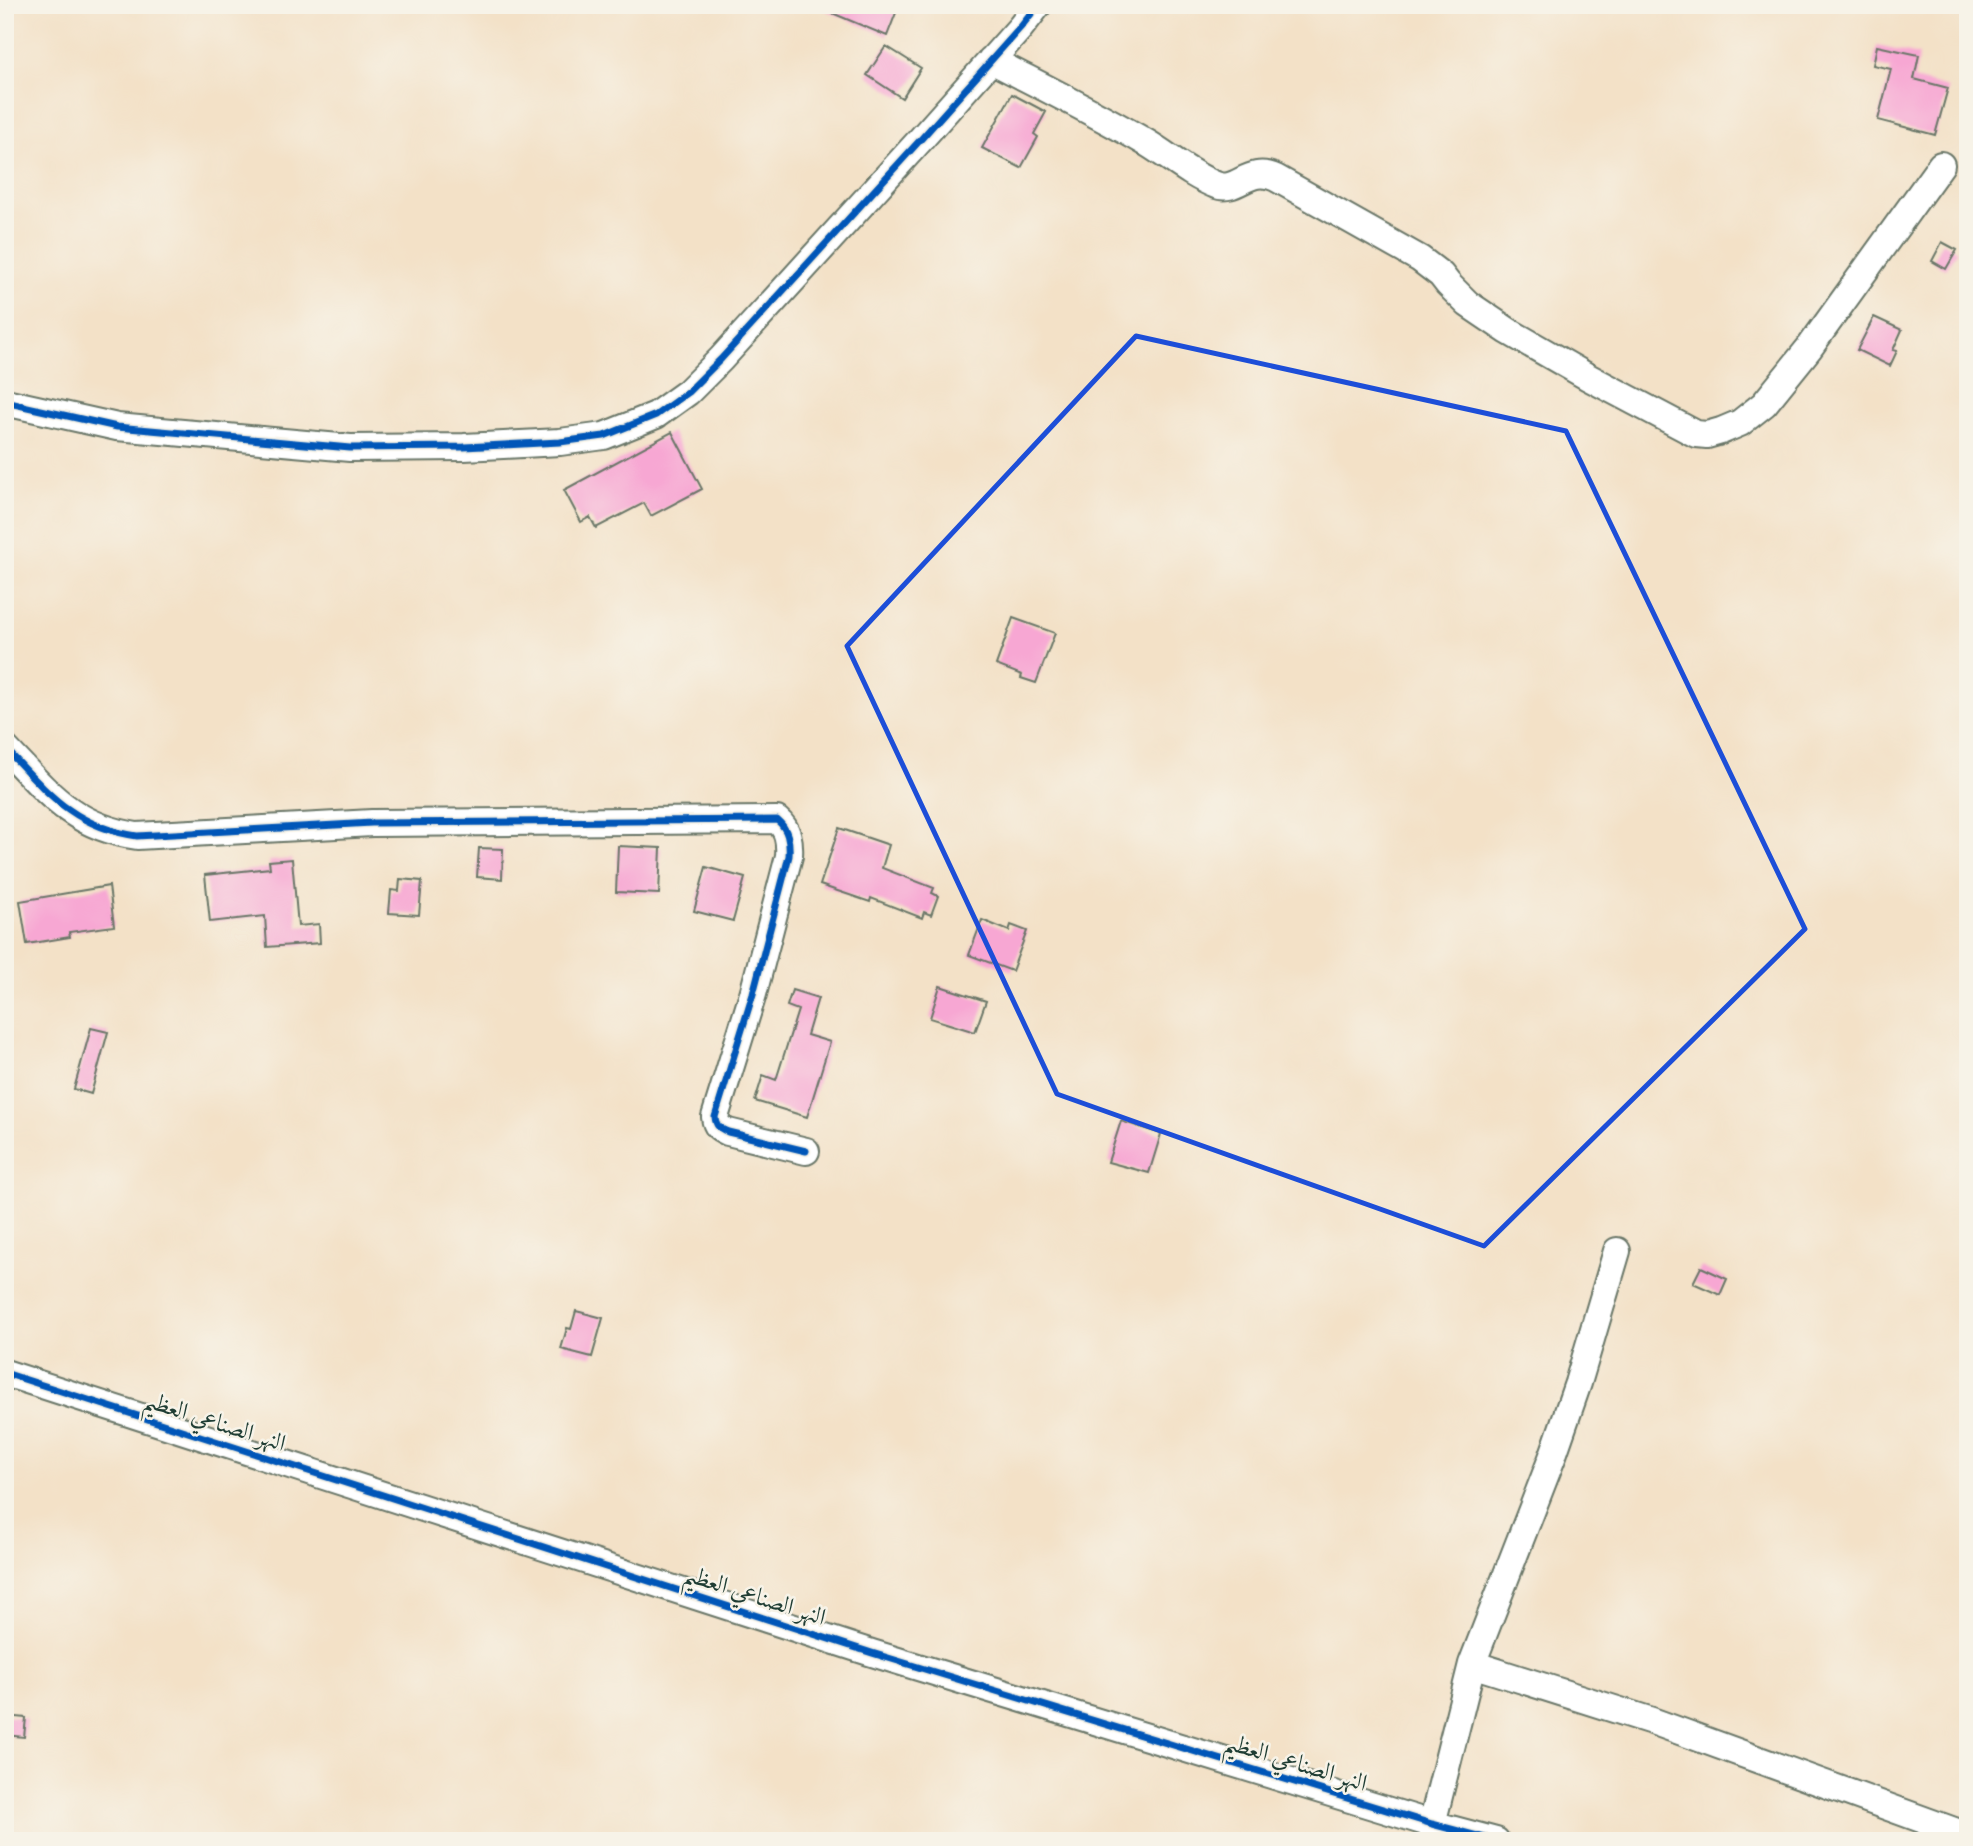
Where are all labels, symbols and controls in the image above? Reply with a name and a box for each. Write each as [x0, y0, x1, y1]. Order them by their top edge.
street label: النهر الصناعي العظيم [137, 1385, 290, 1467]
street label: النهر الصناعي العظيم [677, 1559, 830, 1641]
street label: النهر الصناعي العظيم [1218, 1727, 1371, 1807]

